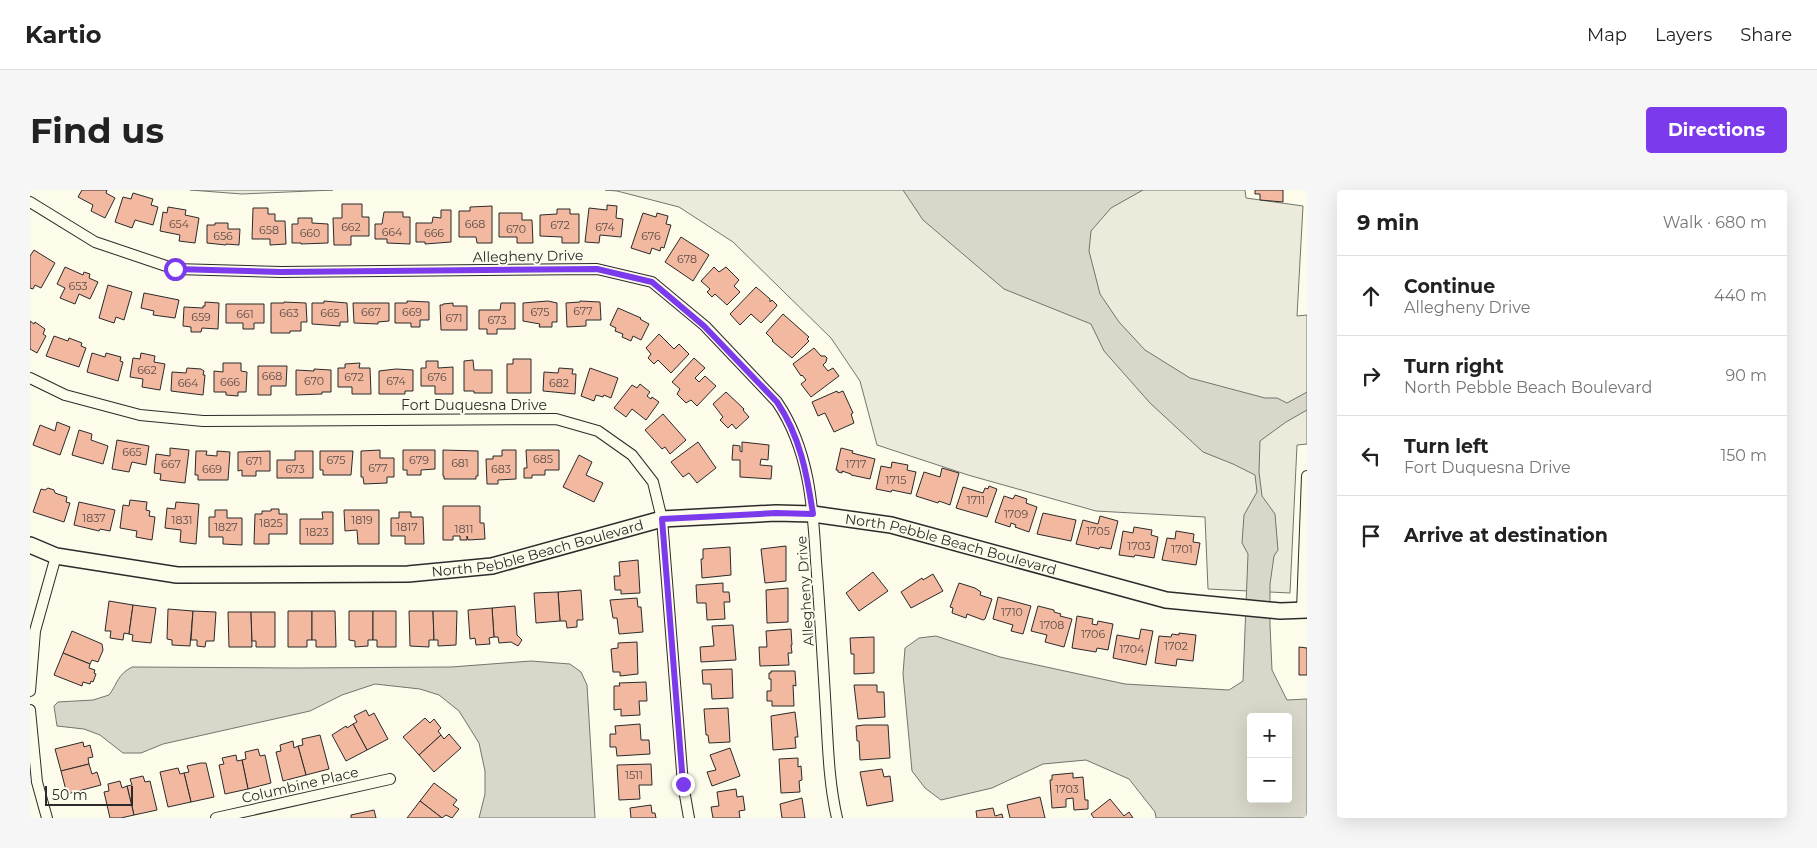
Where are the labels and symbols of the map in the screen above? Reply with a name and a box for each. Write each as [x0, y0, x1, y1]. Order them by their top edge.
house number: 654 [169, 217, 190, 231]
house number: 668 [465, 217, 485, 231]
house number: 672 [550, 218, 570, 232]
house number: 662 [341, 220, 361, 234]
house number: 674 [595, 220, 616, 234]
house number: 670 [506, 222, 526, 236]
house number: 658 [259, 223, 279, 237]
house number: 664 [382, 225, 403, 239]
house number: 660 [300, 226, 320, 240]
house number: 666 [424, 226, 444, 240]
house number: 656 [213, 229, 233, 243]
house number: 676 [641, 229, 661, 243]
street label: Allegheny Drive [473, 246, 583, 266]
house number: 678 [677, 252, 697, 266]
route start [164, 258, 187, 281]
house number: 653 [68, 279, 88, 293]
house number: 677 [573, 304, 593, 318]
house number: 667 [361, 305, 381, 319]
house number: 669 [402, 305, 422, 319]
house number: 675 [530, 305, 550, 319]
house number: 663 [279, 306, 299, 320]
house number: 665 [320, 306, 340, 320]
house number: 661 [236, 307, 254, 321]
house number: 659 [191, 310, 211, 324]
house number: 671 [445, 311, 463, 325]
house number: 673 [487, 313, 507, 327]
house number: 662 [137, 363, 157, 377]
house number: 668 [262, 369, 282, 383]
house number: 672 [344, 370, 364, 384]
house number: 676 [427, 370, 447, 384]
house number: 670 [304, 374, 324, 388]
house number: 674 [386, 374, 407, 388]
house number: 666 [220, 375, 240, 389]
house number: 664 [178, 376, 199, 390]
house number: 682 [549, 376, 569, 390]
street label: Fort Duquesna Drive [401, 396, 547, 414]
house number: 665 [122, 445, 142, 459]
house number: 685 [533, 452, 553, 466]
house number: 675 [326, 453, 346, 467]
house number: 679 [409, 453, 429, 467]
house number: 671 [245, 454, 263, 468]
house number: 681 [451, 456, 469, 470]
house number: 667 [161, 457, 181, 471]
house number: 1717 [845, 457, 867, 471]
house number: 677 [368, 461, 388, 475]
house number: 669 [202, 462, 222, 476]
house number: 673 [285, 462, 305, 476]
house number: 683 [491, 462, 511, 476]
house number: 1715 [886, 473, 906, 487]
house number: 1711 [967, 493, 985, 507]
house number: 1709 [1004, 507, 1028, 521]
street label: North Pebble Beach Boulevard [844, 510, 1059, 579]
house number: 1837 [82, 511, 106, 525]
house number: 1831 [171, 513, 193, 527]
house number: 1819 [351, 513, 373, 527]
house number: 1825 [259, 516, 283, 530]
street label: North Pebble Beach Boulevard [431, 516, 645, 581]
house number: 1827 [214, 520, 238, 534]
house number: 1817 [396, 520, 418, 534]
house number: 1811 [455, 522, 473, 536]
house number: 1705 [1086, 524, 1110, 538]
house number: 1823 [305, 525, 329, 539]
street label: Allegheny Drive [792, 535, 818, 647]
house number: 1703 [1127, 539, 1151, 553]
house number: 1701 [1171, 542, 1193, 556]
house number: 1710 [1001, 605, 1023, 619]
house number: 1708 [1040, 618, 1064, 632]
house number: 1706 [1081, 627, 1105, 641]
house number: 1702 [1164, 639, 1188, 653]
house number: 1704 [1120, 642, 1145, 656]
street label: Columbine Place [240, 763, 360, 807]
house number: 1511 [625, 768, 643, 782]
route end [672, 773, 695, 796]
house number: 1703 [1055, 782, 1079, 796]
scale bar [45, 783, 132, 806]

